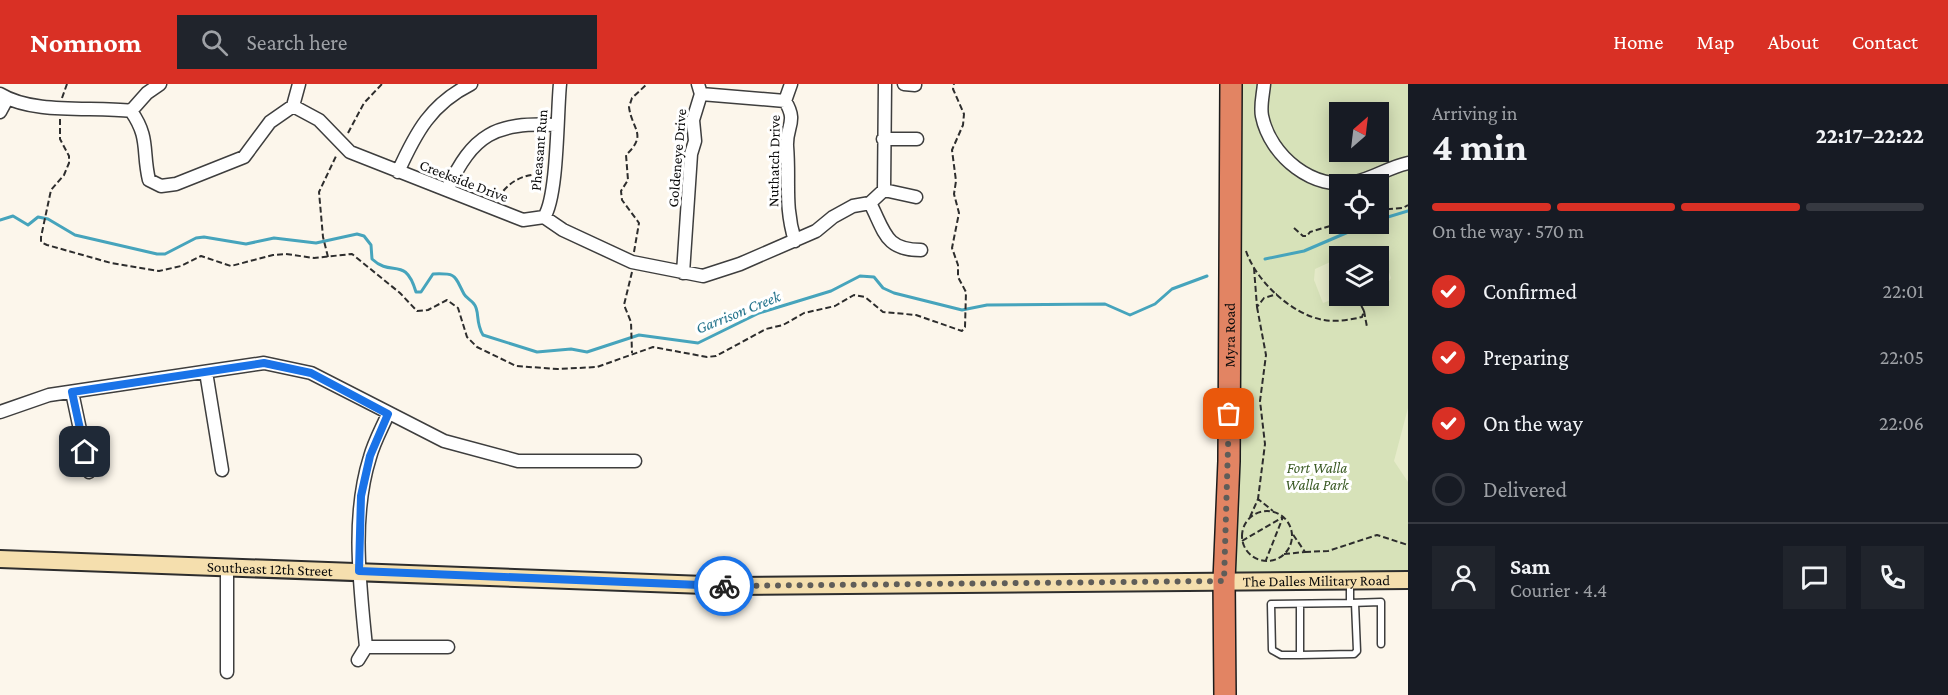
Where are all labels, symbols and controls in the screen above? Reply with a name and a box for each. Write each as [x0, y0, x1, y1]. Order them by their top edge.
search box [177, 15, 597, 69]
icon: search [198, 26, 231, 59]
text: Nomnom [30, 27, 141, 58]
text: Search here [246, 30, 347, 55]
text: Home [1613, 30, 1663, 54]
text: Map [1696, 30, 1735, 54]
text: About [1768, 30, 1819, 54]
text: Contact [1852, 30, 1918, 54]
north arrow [1329, 102, 1389, 162]
map controls [1329, 102, 1389, 306]
text: Arriving in [1432, 102, 1517, 124]
street label: Pheasant Run [527, 108, 551, 192]
street label: Goldeneye Drive [665, 108, 690, 208]
street label: Nuthatch Drive [765, 114, 783, 207]
text: 22:17–22:22 [1816, 123, 1924, 148]
text: 4 min [1432, 125, 1527, 168]
street label: Creekside Drive [417, 157, 511, 205]
button: locate [1329, 174, 1389, 234]
text: On the way · 570 m [1432, 220, 1584, 242]
button: layers [1329, 246, 1389, 306]
icon: check [1432, 275, 1465, 308]
text: Confirmed [1483, 279, 1577, 304]
text: 22:01 [1883, 280, 1924, 302]
water label: Garrison Creek [693, 287, 784, 337]
street label: Myra Road [1221, 303, 1239, 367]
icon: check [1432, 341, 1465, 374]
text: Preparing [1483, 345, 1569, 370]
text: 22:05 [1880, 346, 1924, 368]
pin [1203, 388, 1254, 439]
icon: bag [1212, 397, 1245, 430]
icon: check [1432, 407, 1465, 440]
text: On the way [1483, 411, 1583, 436]
text: 22:06 [1879, 412, 1924, 434]
pin [59, 426, 110, 477]
icon: home [68, 435, 101, 468]
park label: Fort Walla Walla Park [1285, 460, 1350, 493]
text: Delivered [1483, 477, 1567, 502]
button: person [1432, 546, 1495, 609]
button: chat [1783, 546, 1846, 609]
button: phone [1861, 546, 1924, 609]
text: Sam [1510, 554, 1550, 579]
courier [694, 556, 754, 616]
street label: Southeast 12th Street [207, 559, 334, 579]
icon: bike [708, 570, 741, 603]
street label: The Dalles Military Road [1243, 572, 1390, 590]
text: Courier · 4.4 [1510, 579, 1607, 601]

